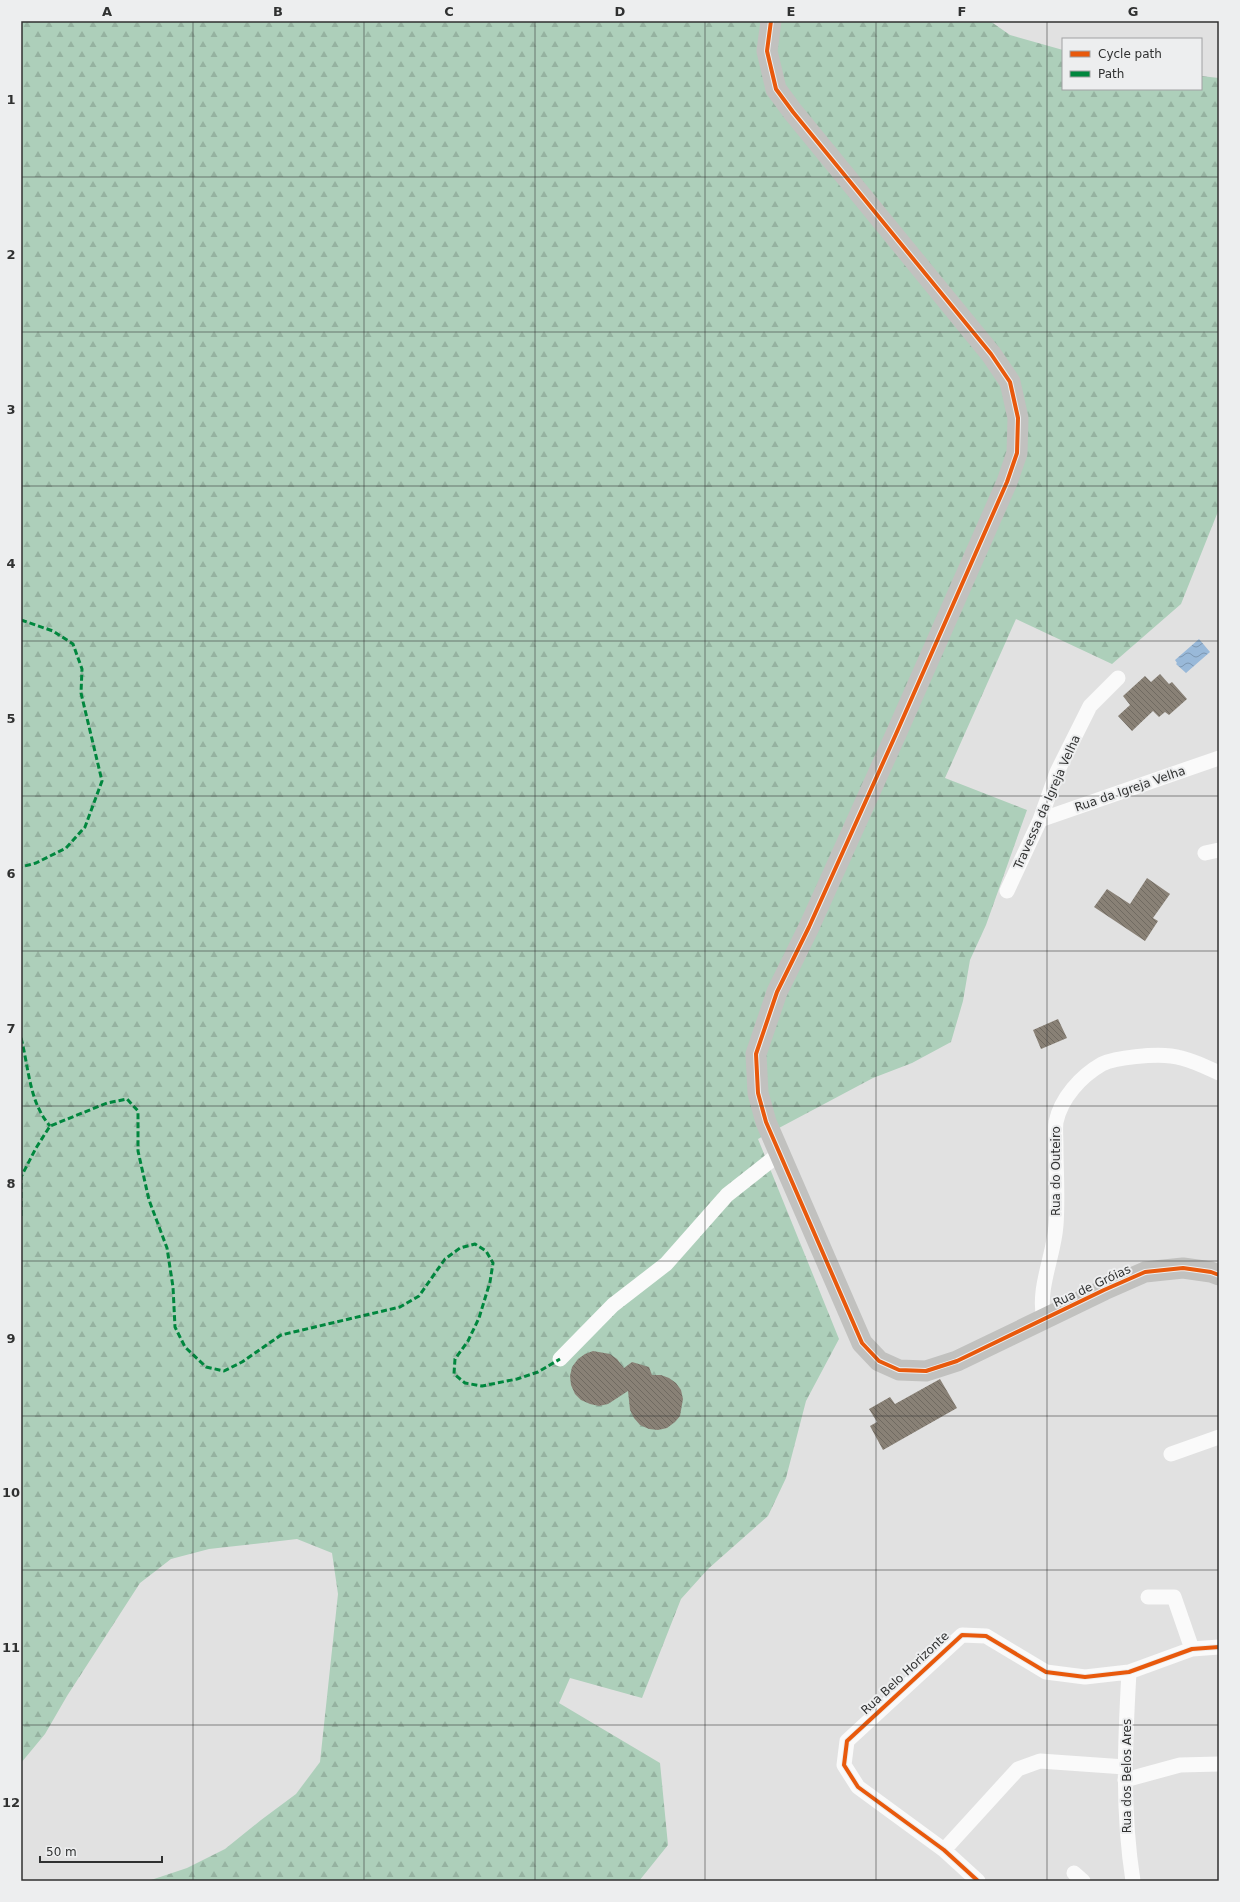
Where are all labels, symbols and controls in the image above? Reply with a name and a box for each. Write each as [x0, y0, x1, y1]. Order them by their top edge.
text: A [102, 4, 112, 19]
text: B [273, 4, 283, 19]
text: C [444, 4, 454, 19]
text: D [615, 4, 626, 19]
text: E [787, 4, 795, 19]
text: F [958, 4, 966, 19]
text: G [1128, 4, 1138, 19]
legend [1062, 38, 1202, 90]
text: Cycle path [1098, 47, 1162, 61]
text: Path [1098, 67, 1124, 81]
text: 1 [6, 92, 16, 107]
text: 2 [6, 247, 16, 262]
text: 3 [6, 402, 16, 417]
text: 4 [6, 556, 16, 571]
text: 5 [6, 711, 16, 726]
street label: Travessa da Igreja Velha [1011, 733, 1083, 872]
street label: Rua da Igreja Velha [1073, 763, 1187, 815]
text: 6 [6, 866, 16, 881]
text: 7 [6, 1021, 16, 1036]
street label: Rua do Outeiro [1049, 1126, 1063, 1216]
text: 8 [6, 1176, 16, 1191]
street label: Rua de Gróias [1051, 1262, 1133, 1310]
text: 9 [6, 1331, 16, 1346]
text: 10 [2, 1485, 20, 1500]
street label: Rua Belo Horizonte [858, 1629, 952, 1717]
text: 11 [2, 1640, 20, 1655]
street label: Rua dos Belos Ares [1120, 1719, 1134, 1833]
text: 12 [2, 1795, 20, 1810]
scale bar [40, 1838, 162, 1864]
text: 50 m [46, 1845, 77, 1859]

